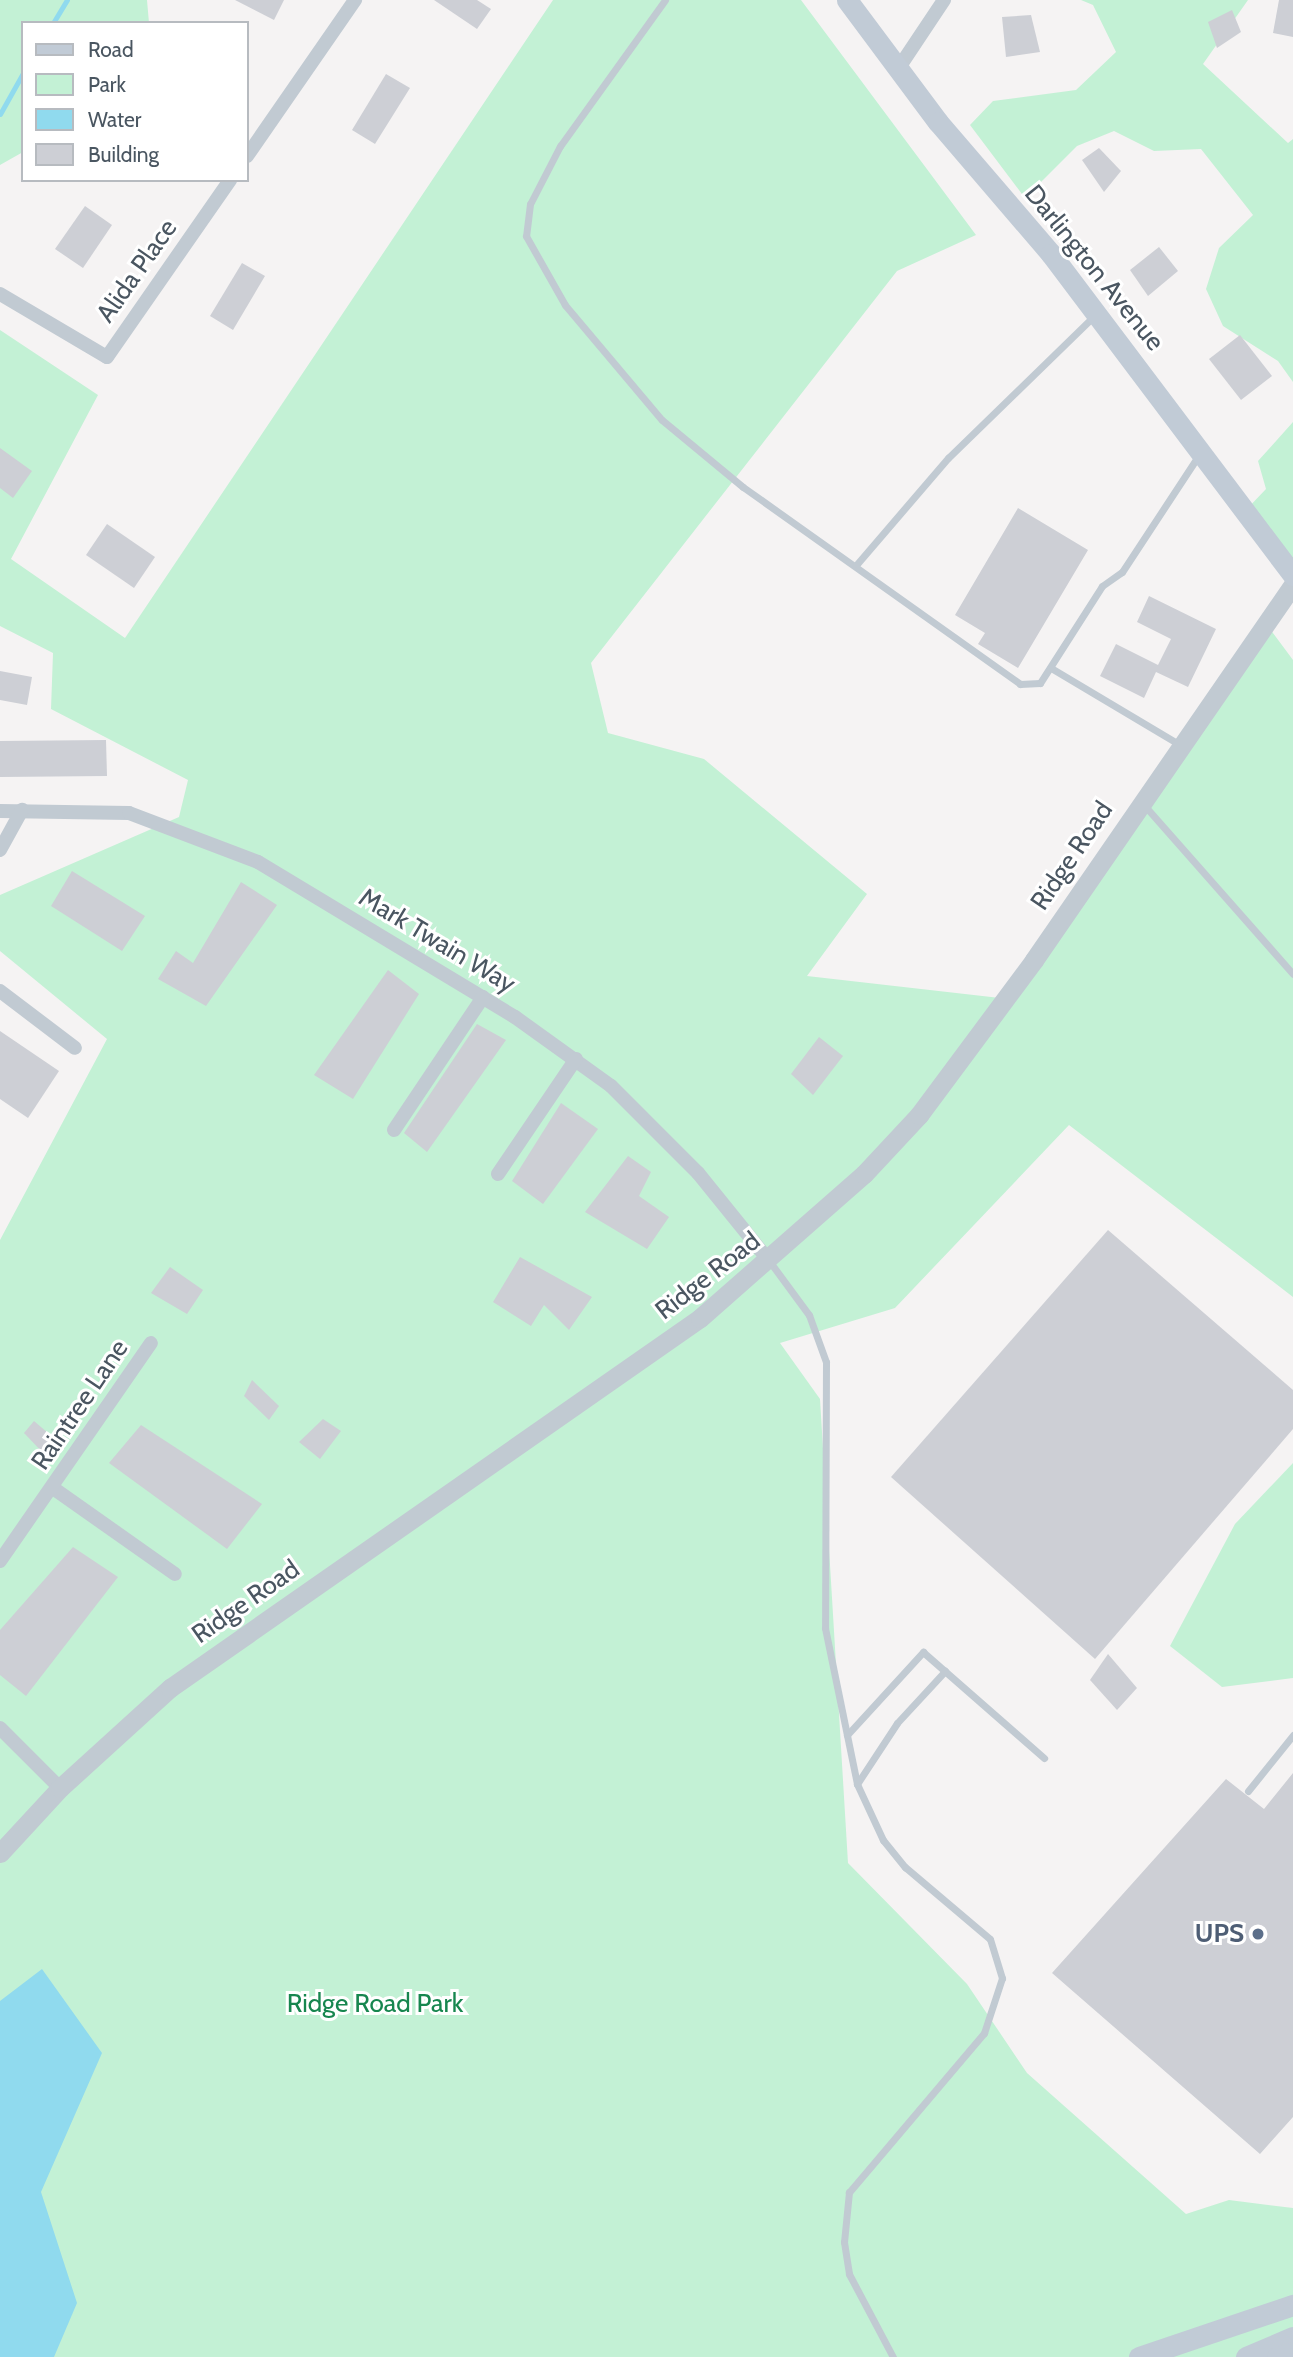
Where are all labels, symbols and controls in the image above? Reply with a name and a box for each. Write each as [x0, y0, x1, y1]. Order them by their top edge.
legend [21, 21, 248, 182]
text: Road [88, 37, 134, 62]
text: Park [88, 72, 126, 97]
text: Water [88, 107, 141, 132]
text: Building [88, 142, 159, 167]
street label: Darlington Avenue [1018, 179, 1170, 357]
street label: Alida Place [90, 214, 184, 328]
street label: Ridge Road [1024, 796, 1120, 916]
street label: Mark Twain Way [353, 882, 521, 1000]
street label: Ridge Road [650, 1226, 766, 1326]
street label: Raintree Lane [25, 1334, 135, 1476]
street label: Ridge Road [186, 1554, 306, 1650]
place label: UPS [1195, 1918, 1244, 1950]
marker: UPS [1250, 1926, 1266, 1942]
park label: Ridge Road Park [287, 1988, 463, 2020]

